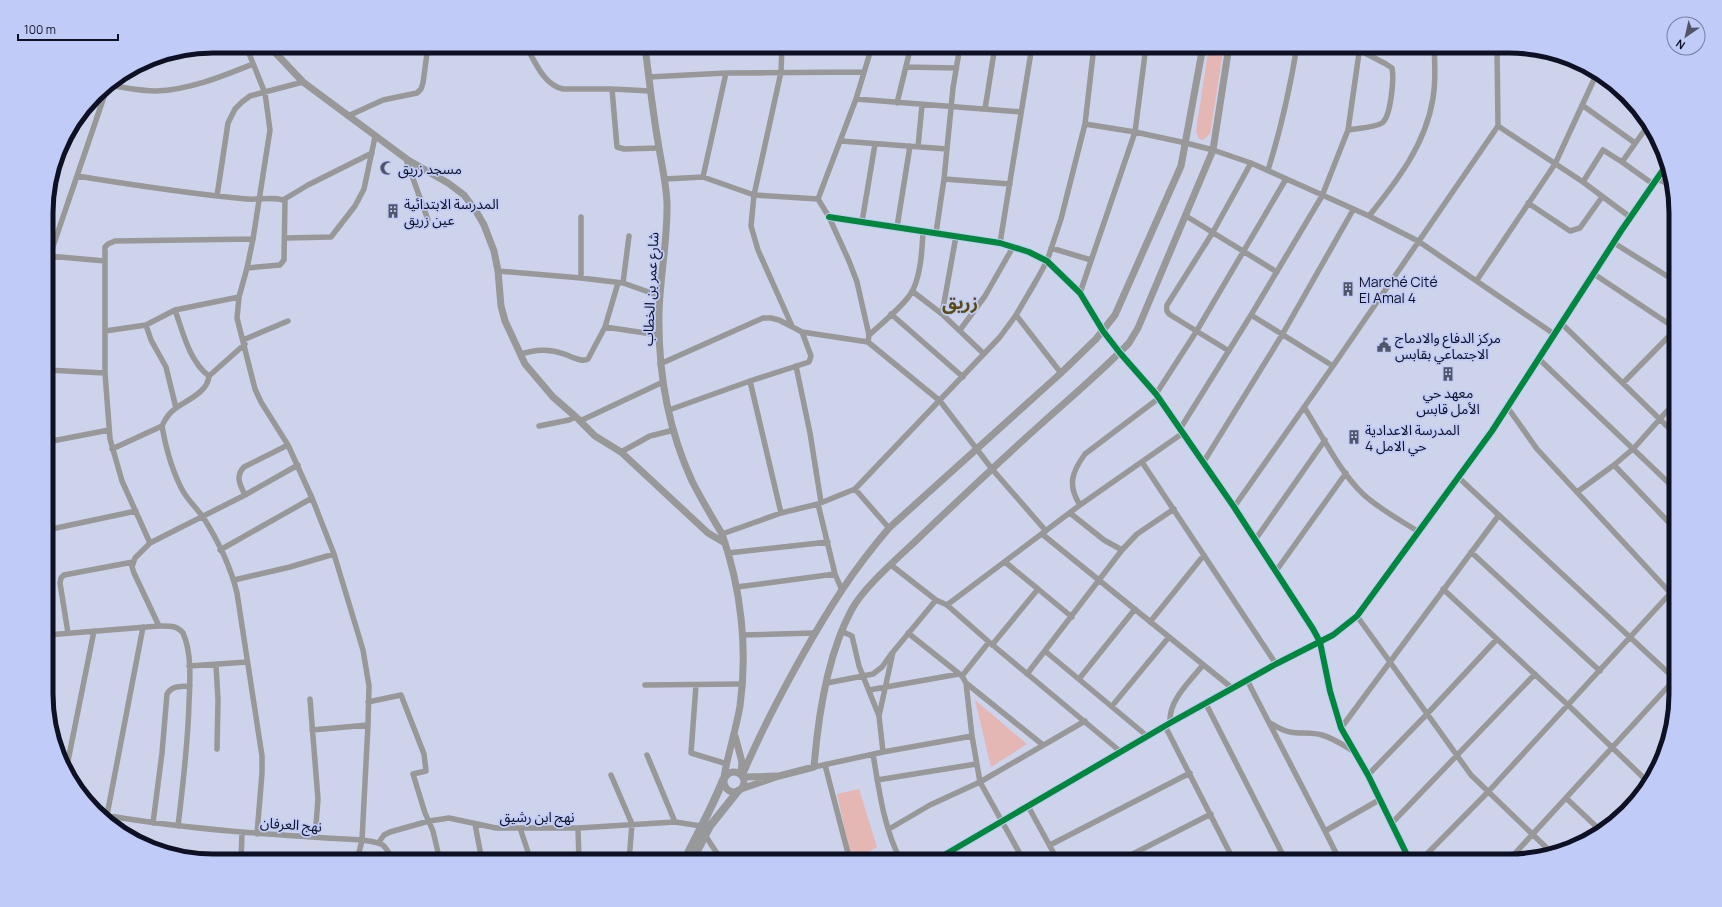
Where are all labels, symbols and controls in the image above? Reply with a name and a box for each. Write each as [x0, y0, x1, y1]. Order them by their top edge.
scale bar [18, 16, 118, 42]
north arrow [1666, 16, 1706, 56]
text: 100 m [24, 21, 56, 38]
text: N [1673, 36, 1688, 53]
place label: مسجد زريق [398, 159, 462, 179]
mosque icon: مسجد زريق [379, 160, 395, 176]
place label: المدرسة الابتدائية عين زريق [404, 194, 499, 230]
building icon: المدرسة الابتدائية عين زريق [385, 203, 401, 219]
street label: شارع عمر بن الخطاب [638, 231, 664, 347]
place label: Marché Cité El Amal 4 [1359, 272, 1438, 307]
building icon: Marché Cité El Amal 4 [1340, 281, 1356, 297]
district label: زريق [942, 290, 978, 314]
place label: مركز الدفاع والادماج الاجتماعي بقابس [1395, 328, 1501, 365]
public building icon: مركز الدفاع والادماج الاجتماعي بقابس [1376, 337, 1392, 353]
building icon: معهد حي الأمل قابس [1440, 366, 1456, 382]
place label: معهد حي الأمل قابس [1416, 383, 1480, 418]
place label: المدرسة الاعدادية حي الامل 4 [1365, 420, 1460, 457]
building icon: المدرسة الاعدادية حي الامل 4 [1346, 429, 1362, 445]
street label: نهج ابن رشيق [499, 807, 575, 828]
street label: نهج العرفان [259, 812, 323, 838]

